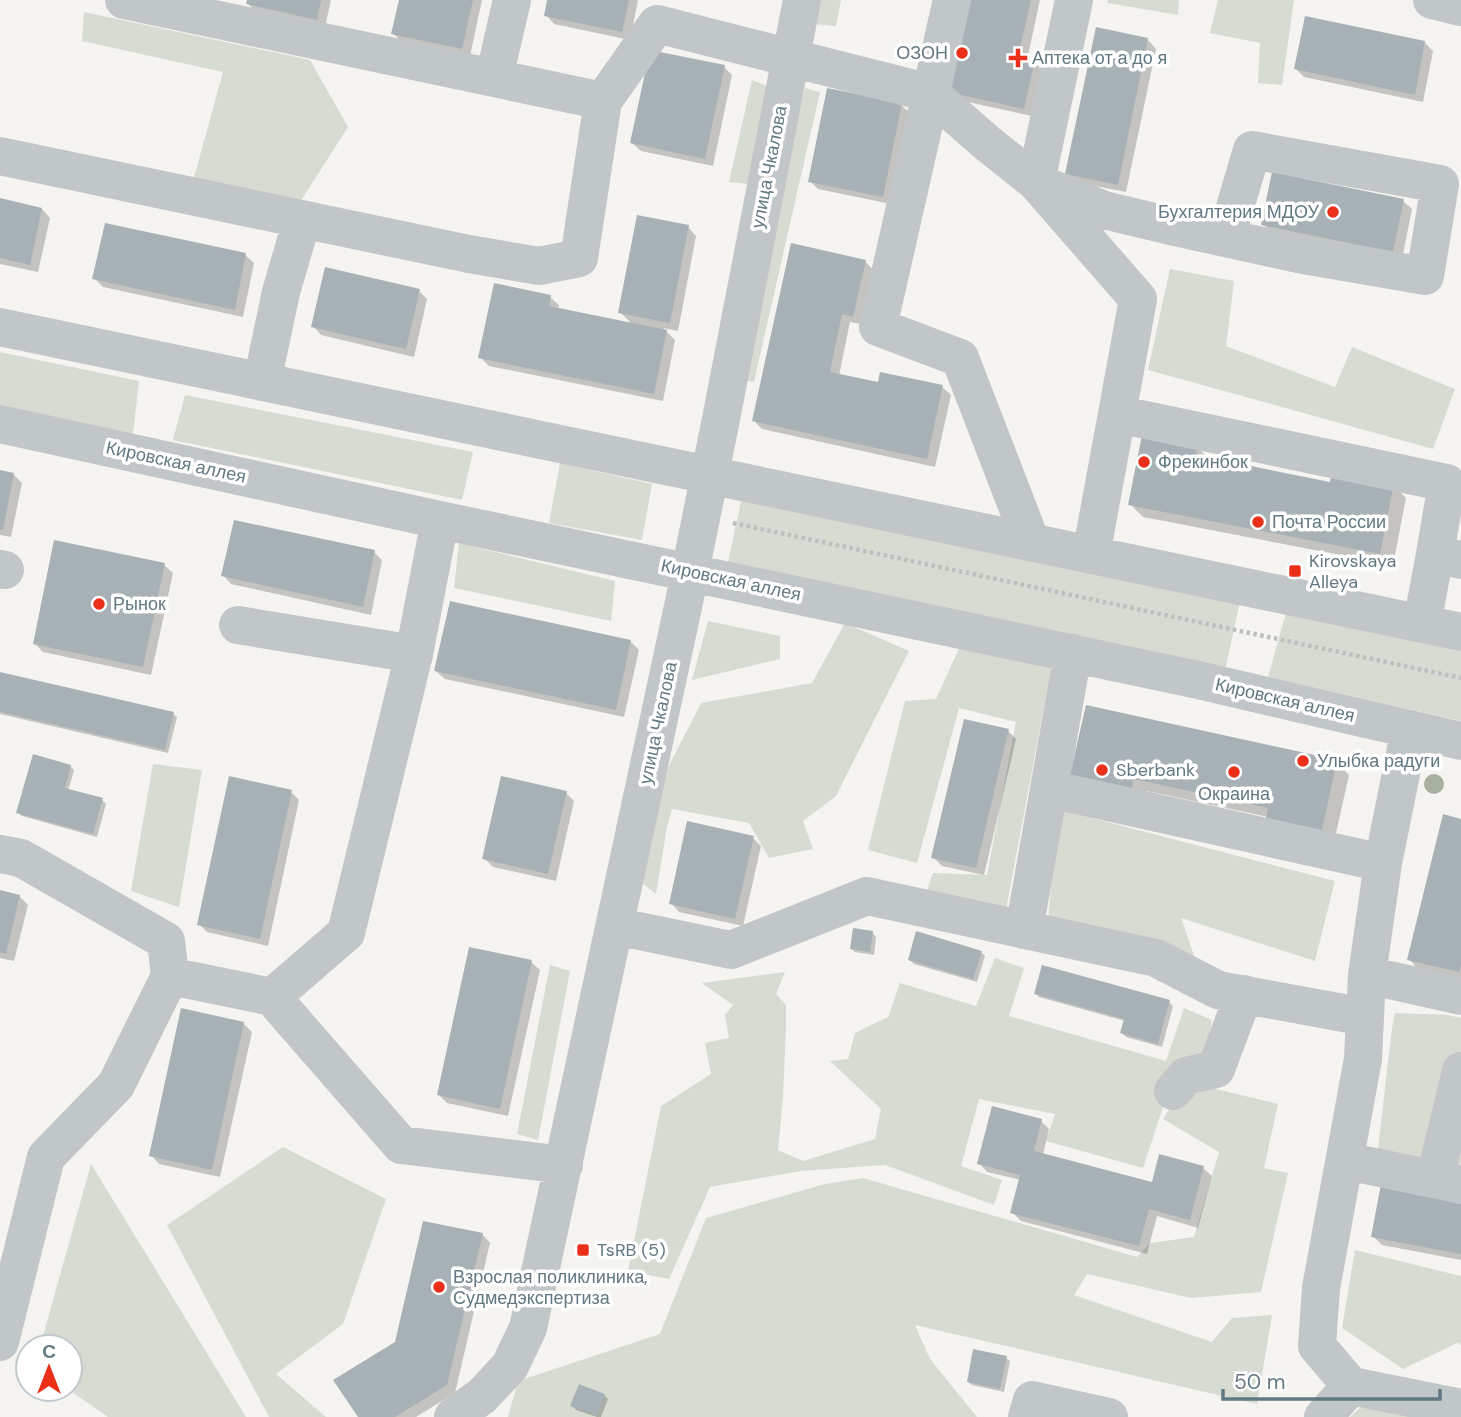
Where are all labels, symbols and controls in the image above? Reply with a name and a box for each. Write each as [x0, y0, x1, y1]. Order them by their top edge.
place label: ОЗОН [896, 41, 948, 65]
marker: ОЗОН [954, 45, 970, 61]
place label: Аптека от а до я [1032, 46, 1167, 70]
marker: Аптека от а до я [1010, 50, 1026, 66]
street label: улица Чкалова [745, 103, 793, 230]
place label: Бухгалтерия МДОУ [1158, 200, 1320, 224]
marker: Бухгалтерия МДОУ [1325, 204, 1341, 220]
street label: Кировская аллея [104, 435, 248, 489]
place label: Фрекинбок [1158, 450, 1248, 474]
marker: Фрекинбок [1136, 454, 1152, 470]
place label: Почта России [1272, 510, 1386, 534]
marker: Почта России [1250, 514, 1266, 530]
place label: Kirovskaya Alleya [1309, 549, 1396, 594]
street label: Кировская аллея [659, 553, 803, 607]
marker: Kirovskaya Alleya [1287, 563, 1303, 579]
place label: Рынок [113, 592, 166, 616]
marker: Рынок [91, 596, 107, 612]
street label: улица Чкалова [633, 659, 683, 786]
street label: Кировская аллея [1213, 672, 1357, 728]
place label: Улыбка радуги [1317, 749, 1440, 773]
marker: Улыбка радуги [1295, 753, 1311, 769]
place label: Sberbank [1116, 758, 1195, 782]
marker: Sberbank [1094, 762, 1110, 778]
marker: Окраина [1226, 764, 1242, 780]
place label: Окраина [1198, 782, 1271, 806]
place label: TsRB (5) [597, 1238, 666, 1262]
marker: TsRB (5) [575, 1242, 591, 1258]
place label: Взрослая поликлиника, Судмедэкспертиза [453, 1265, 647, 1310]
marker: Взрослая поликлиника, Судмедэкспертиза [431, 1279, 447, 1295]
north arrow [14, 1333, 84, 1403]
text: С [42, 1339, 56, 1364]
scale bar [1223, 1358, 1440, 1402]
text: 50 m [1234, 1368, 1285, 1396]

